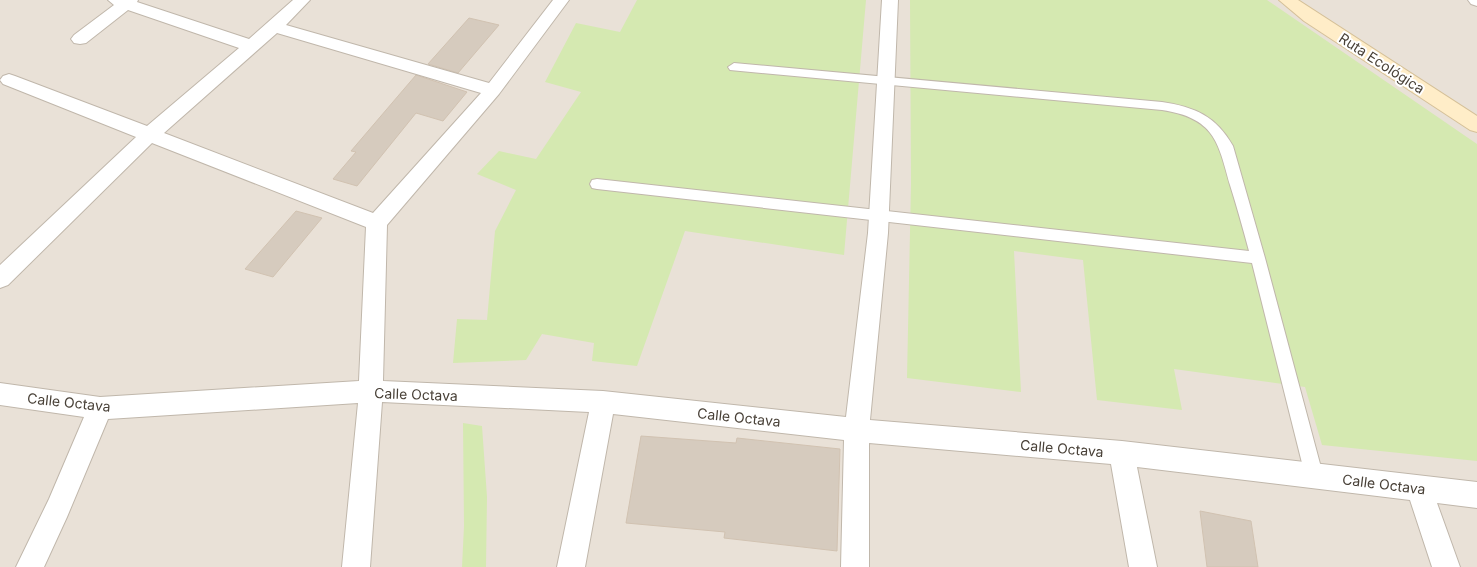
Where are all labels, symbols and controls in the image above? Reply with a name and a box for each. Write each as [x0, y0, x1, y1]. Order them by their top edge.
street label: Ruta Ecológica [1336, 29, 1428, 97]
street label: Calle Octava [374, 384, 458, 404]
street label: Calle Octava [27, 389, 111, 415]
street label: Calle Octava [697, 404, 781, 430]
street label: Calle Octava [1020, 436, 1104, 460]
street label: Calle Octava [1341, 470, 1427, 498]

